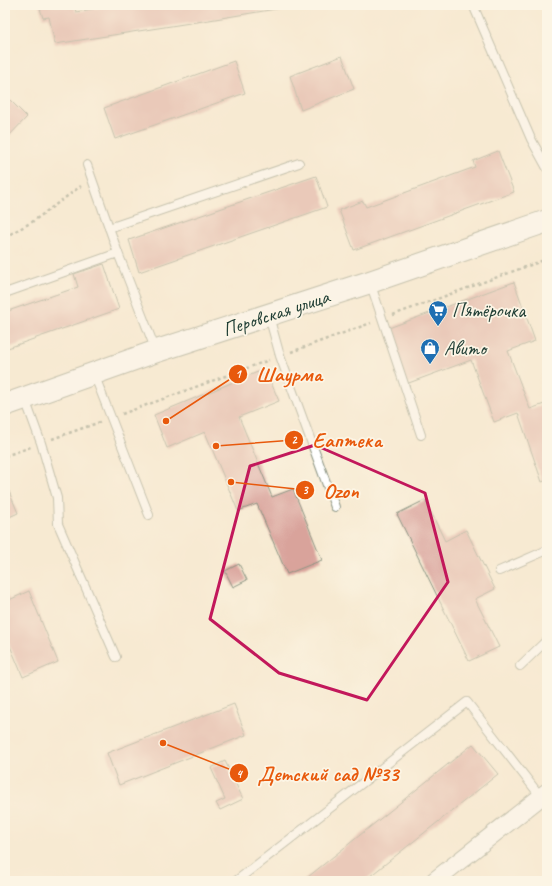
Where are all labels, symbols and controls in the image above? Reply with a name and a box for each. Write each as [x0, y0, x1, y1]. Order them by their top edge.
street label: Перовская улица [219, 284, 334, 342]
place label: Пятёрочка [452, 298, 527, 323]
supermarket icon: Пятёрочка [427, 299, 449, 327]
place label: Авито [444, 336, 488, 361]
shop icon: Авито [419, 337, 441, 365]
callout: Шаурма [228, 358, 330, 391]
text: Шаурма [256, 361, 324, 388]
text: 1 [235, 366, 242, 382]
callout: Еаптека [284, 423, 389, 456]
text: Еаптека [312, 427, 383, 453]
text: 2 [291, 432, 298, 448]
callout: Ozon [295, 474, 366, 507]
text: Ozon [323, 478, 359, 504]
text: 3 [302, 482, 309, 498]
callout: Детский сад №33 [229, 757, 406, 790]
text: Детский сад №33 [258, 761, 401, 787]
text: 4 [236, 766, 243, 782]

